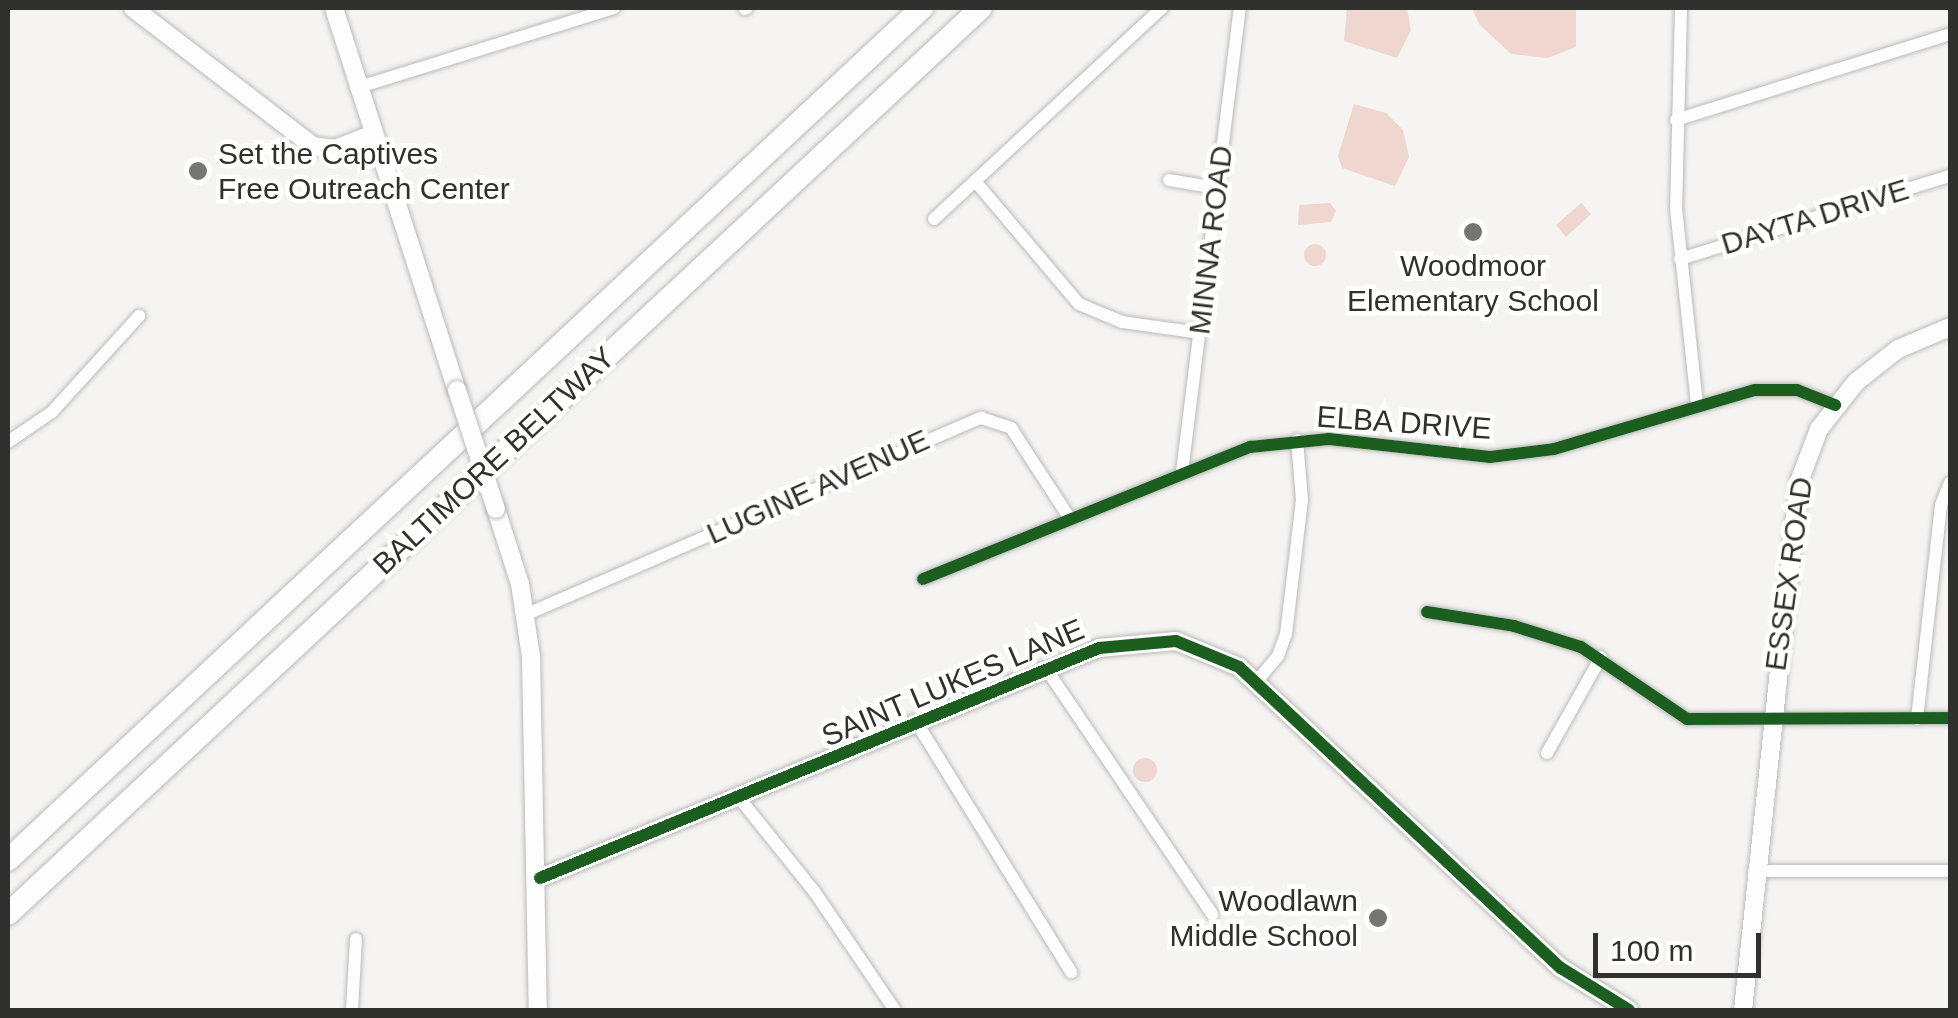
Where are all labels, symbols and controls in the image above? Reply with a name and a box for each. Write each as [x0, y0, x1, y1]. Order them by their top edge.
place label: Set the Captives Free Outreach Center [218, 136, 510, 206]
street label: MINNA ROAD [1181, 143, 1241, 337]
marker: Set the Captives Free Outreach Center [187, 160, 209, 182]
street label: DAYTA DRIVE [1716, 171, 1914, 263]
marker: Woodmoor Elementary School [1462, 221, 1484, 243]
place label: Woodmoor Elementary School [1347, 248, 1599, 318]
street label: BALTIMORE BELTWAY [366, 340, 622, 582]
street label: ELBA DRIVE [1315, 399, 1493, 447]
street label: LUGINE AVENUE [701, 422, 935, 552]
street label: ESSEX ROAD [1758, 475, 1820, 673]
street label: SAINT LUKES LANE [816, 611, 1090, 755]
place label: Woodlawn Middle School [1170, 883, 1358, 954]
marker: Woodlawn Middle School [1367, 907, 1389, 929]
scale bar [1598, 913, 1766, 975]
text: 100 m [1610, 934, 1693, 967]

